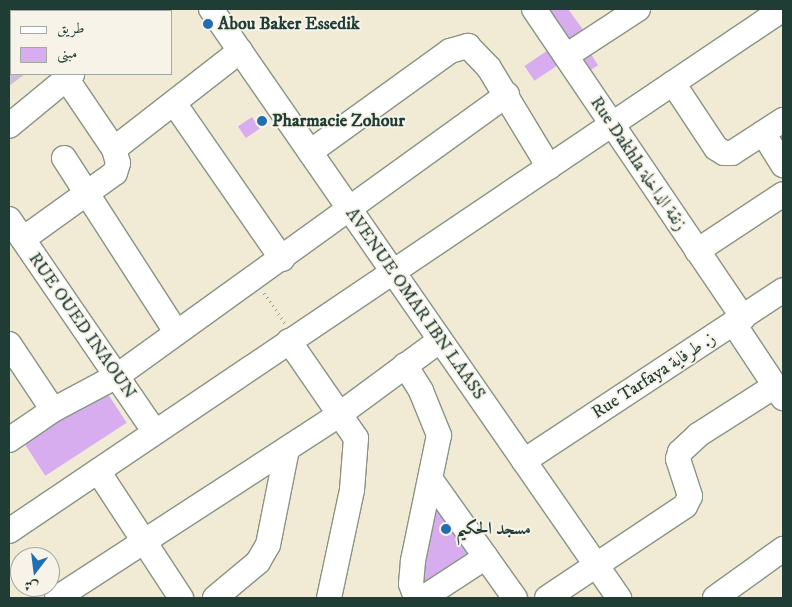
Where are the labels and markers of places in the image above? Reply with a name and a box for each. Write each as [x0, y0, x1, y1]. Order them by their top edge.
place label: Abou Baker Essedik [218, 13, 360, 35]
marker: Abou Baker Essedik [202, 18, 214, 30]
place label: Pharmacie Zohour [272, 110, 405, 132]
marker: Pharmacie Zohour [256, 115, 268, 127]
place label: مسجد الحكيم [456, 518, 531, 540]
marker: مسجد الحكيم [440, 523, 452, 535]

